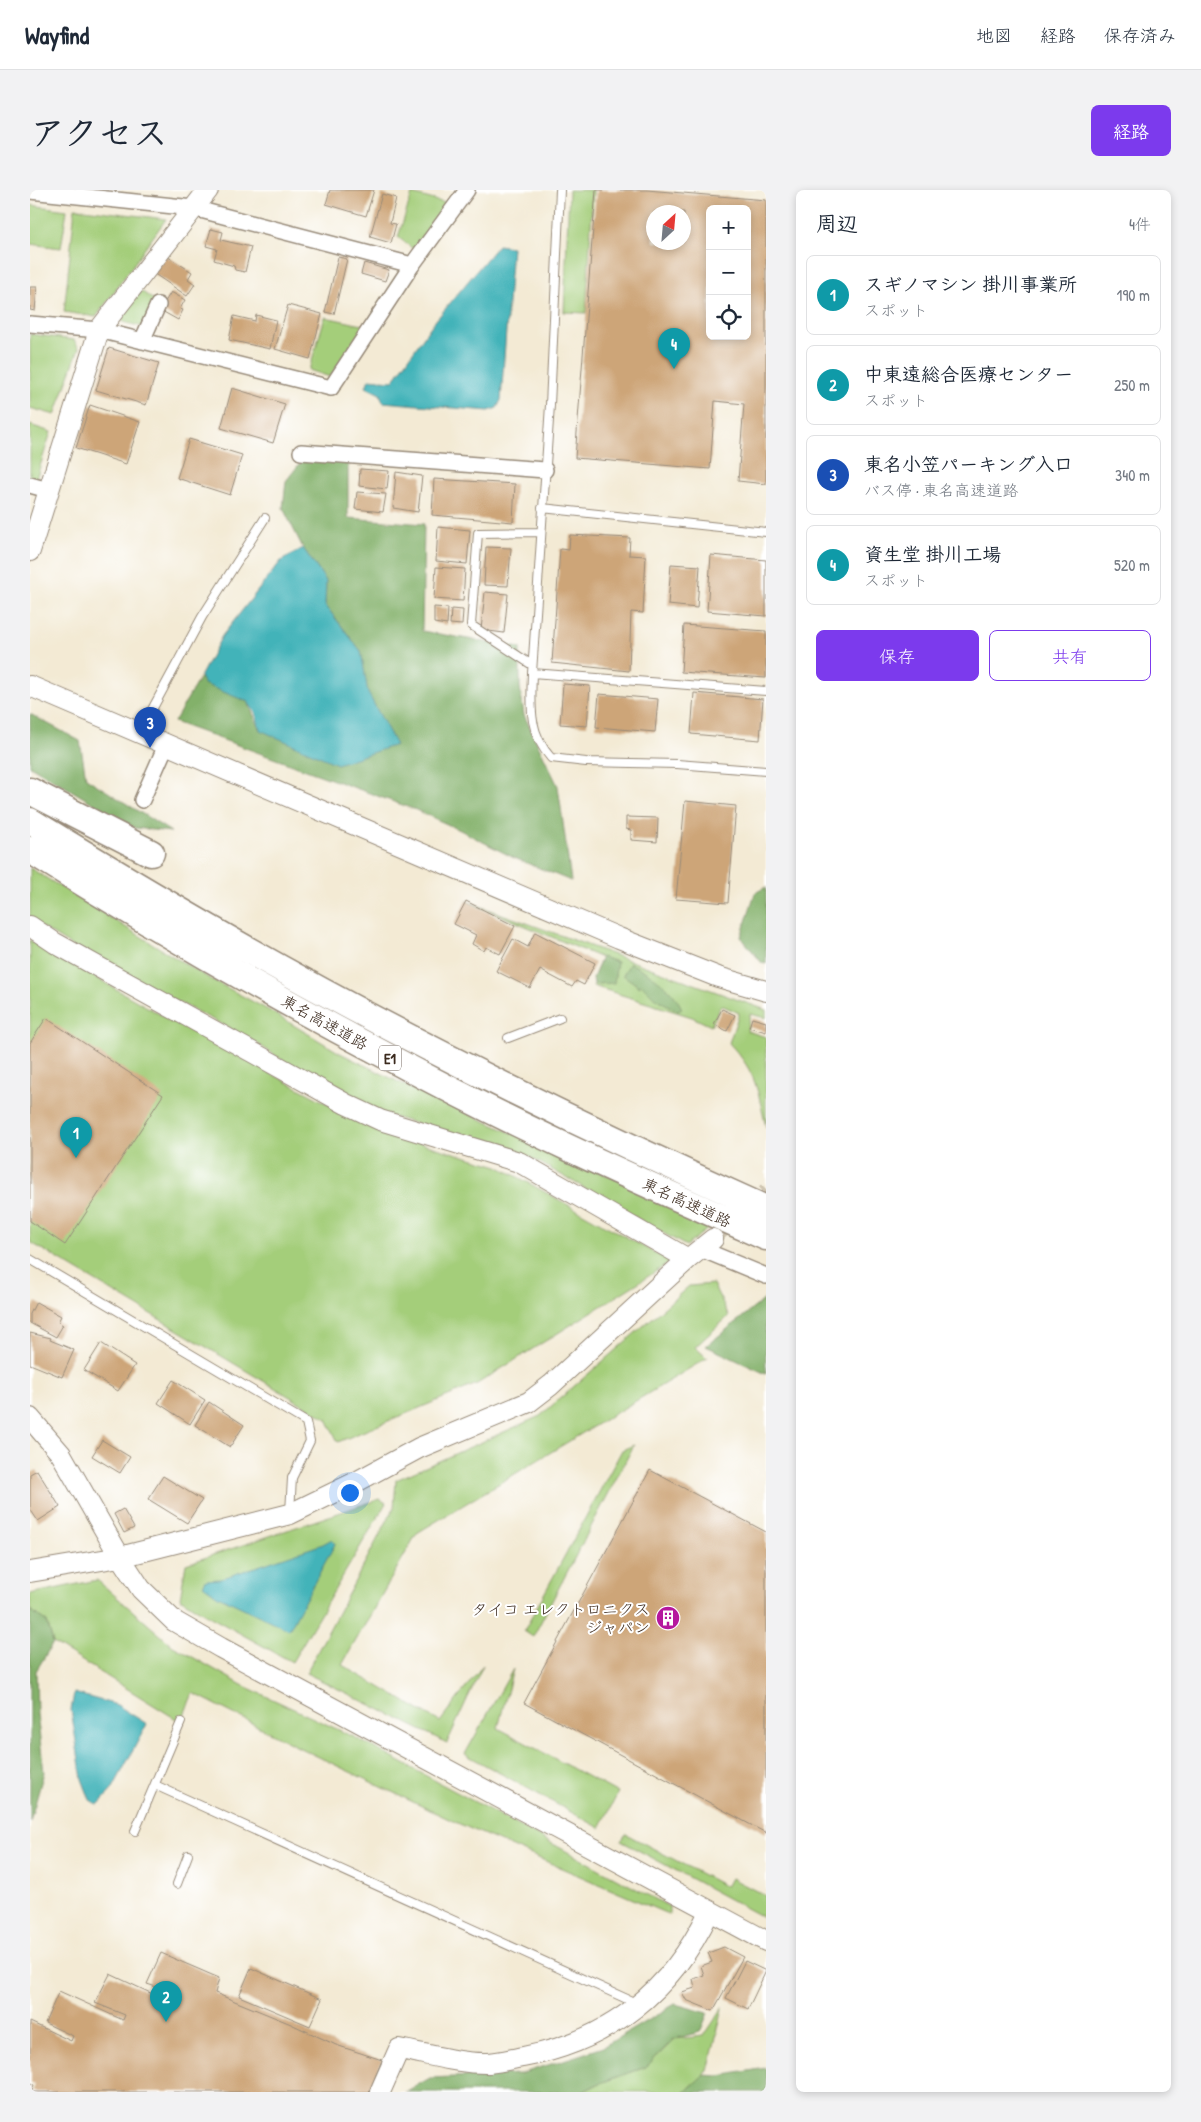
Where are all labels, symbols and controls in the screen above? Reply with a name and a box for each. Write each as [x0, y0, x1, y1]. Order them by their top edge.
text: Wayfind [25, 19, 89, 51]
text: 地図 [976, 23, 1012, 48]
text: 経路 [1040, 23, 1076, 48]
text: 保存済み [1104, 23, 1176, 48]
button: 経路 [1091, 105, 1171, 156]
text: アクセス [30, 109, 168, 156]
north arrow [646, 205, 691, 250]
map controls [706, 205, 751, 340]
button: + [706, 205, 751, 250]
text: 周辺 [816, 209, 858, 238]
text: 4件 [1129, 213, 1151, 235]
button: − [706, 250, 751, 295]
text: スギノマシン 掛川事業所 [864, 271, 1077, 297]
text: 1 [830, 284, 836, 306]
text: 190 m [1117, 284, 1150, 306]
button: locate [706, 295, 751, 340]
text: スポット [864, 299, 928, 321]
pin: 4 [658, 328, 690, 369]
text: 中東遠総合医療センター [864, 361, 1073, 387]
text: 2 [829, 374, 837, 396]
text: 250 m [1114, 374, 1150, 396]
text: スポット [864, 389, 928, 411]
text: 東名小笠パーキング入口 [864, 451, 1073, 477]
text: 3 [829, 464, 837, 486]
text: 340 m [1115, 464, 1150, 486]
text: バス停 · 東名高速道路 [864, 479, 1019, 501]
text: 資生堂 掛川工場 [864, 541, 1001, 567]
text: 4 [830, 554, 836, 576]
text: 520 m [1114, 554, 1150, 576]
text: スポット [864, 569, 928, 591]
button: 保存 [816, 630, 979, 681]
button: 共有 [989, 630, 1151, 681]
pin: 3 [134, 707, 166, 748]
street label: 東名高速道路 [278, 989, 372, 1055]
road number: E1 [379, 1046, 401, 1070]
pin: 1 [60, 1117, 92, 1158]
street label: 東名高速道路 [639, 1172, 735, 1232]
your location [337, 1480, 363, 1506]
place label: タイコ エレクトロニクス ジャパン [472, 1598, 650, 1638]
building icon: タイコ エレクトロニクス ジャパン [655, 1605, 681, 1631]
pin: 2 [150, 1981, 182, 2022]

